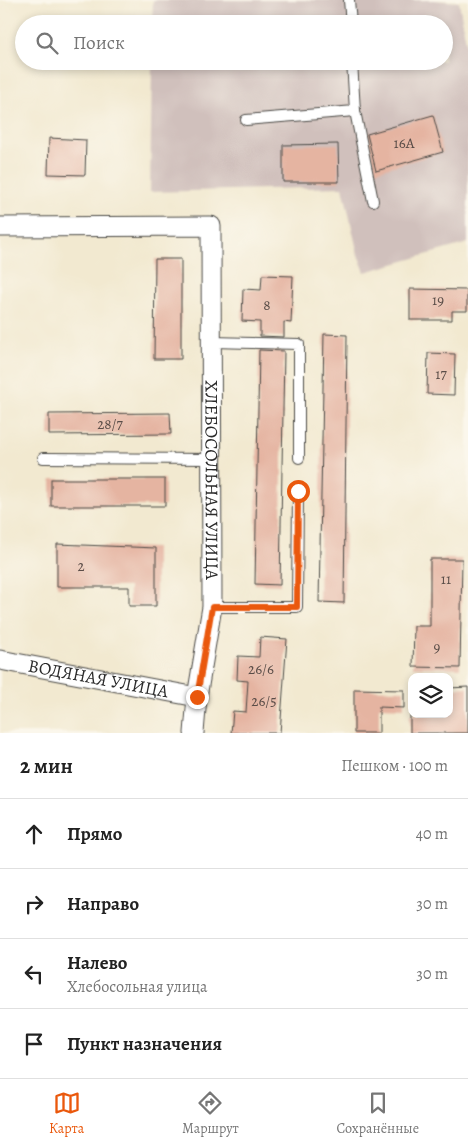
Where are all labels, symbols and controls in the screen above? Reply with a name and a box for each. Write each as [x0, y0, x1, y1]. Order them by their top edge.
search box [15, 15, 453, 70]
icon: search [33, 29, 61, 57]
text: Поиск [73, 30, 125, 56]
house number: 16А [394, 133, 415, 153]
house number: 19 [432, 290, 444, 310]
house number: 8 [263, 295, 271, 315]
house number: 17 [435, 364, 447, 384]
street label: ХЛЕБОСОЛЬНАЯ УЛИЦА [199, 380, 224, 580]
house number: 28/7 [97, 414, 124, 434]
route start [287, 480, 310, 503]
house number: 2 [77, 556, 85, 576]
house number: 11 [441, 569, 451, 589]
house number: 9 [434, 637, 441, 657]
street label: ВОДЯНАЯ УЛИЦА [26, 654, 171, 703]
house number: 26/6 [248, 659, 274, 679]
map controls [408, 673, 453, 718]
button: layers [408, 673, 453, 718]
route end [186, 686, 209, 709]
house number: 26/5 [251, 691, 277, 711]
text: 2 мин [20, 752, 73, 780]
text: Пешком · 100 m [341, 755, 448, 777]
icon: ahead [20, 820, 48, 848]
text: Прямо [67, 821, 122, 847]
text: 40 m [416, 823, 448, 845]
icon: right [20, 890, 48, 918]
text: Направо [67, 891, 139, 917]
text: 30 m [416, 893, 448, 915]
text: Налево [67, 950, 127, 976]
icon: left [20, 960, 48, 988]
text: 30 m [416, 963, 448, 985]
text: Хлебосольная улица [67, 976, 207, 998]
icon: arrive [20, 1030, 48, 1058]
text: Пункт назначения [67, 1031, 222, 1057]
tab: Карта [49, 1089, 84, 1138]
tab: Маршрут [182, 1089, 239, 1138]
tab: Сохранённые [337, 1089, 419, 1138]

